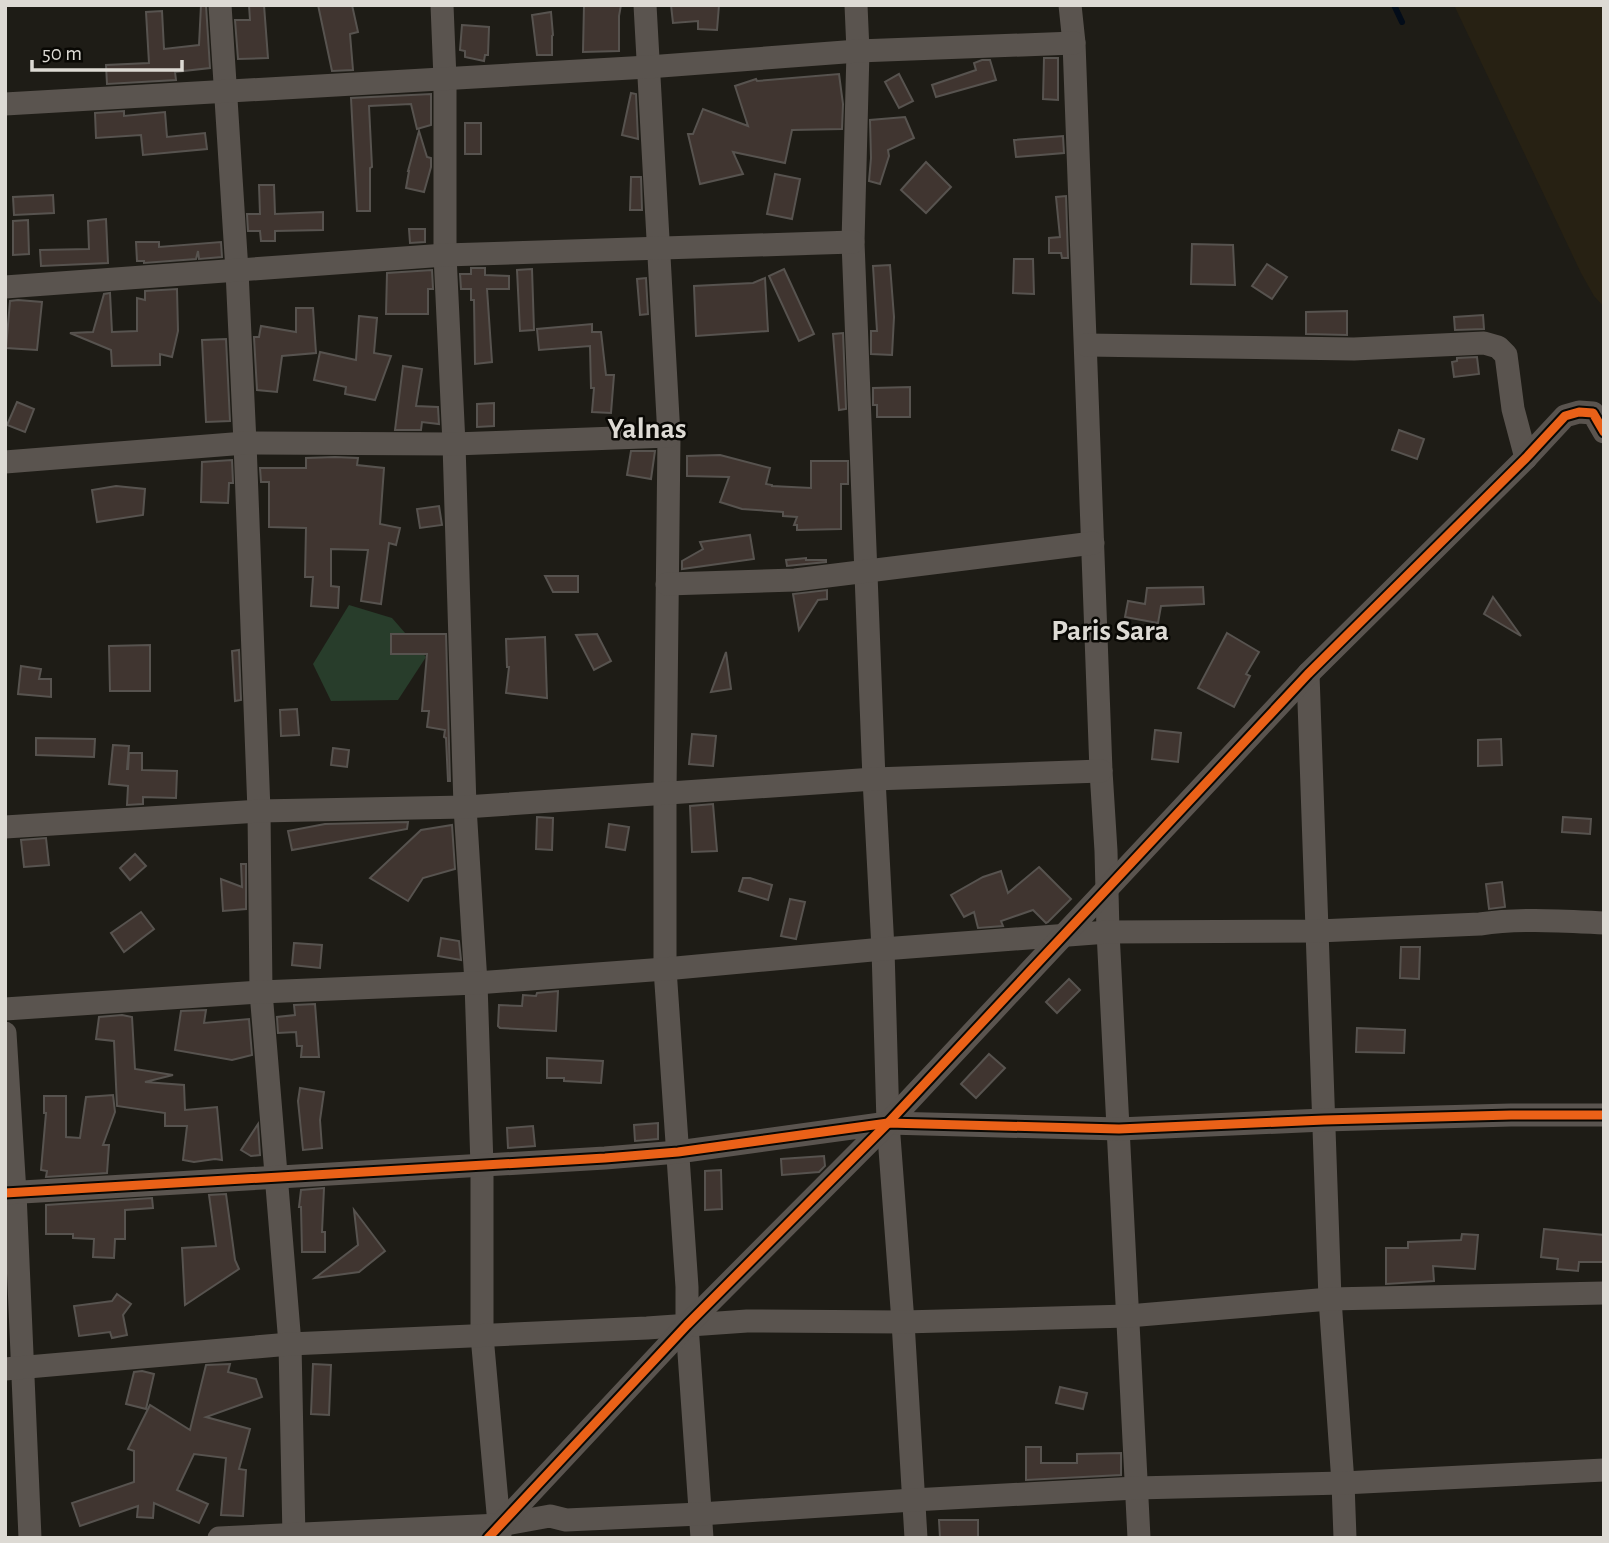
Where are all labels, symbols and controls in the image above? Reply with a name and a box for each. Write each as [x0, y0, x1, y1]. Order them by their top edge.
scale bar [32, 28, 182, 72]
text: 50 m [42, 43, 82, 64]
district label: Yalnas [608, 414, 686, 444]
district label: Paris Sara [1051, 616, 1169, 646]

